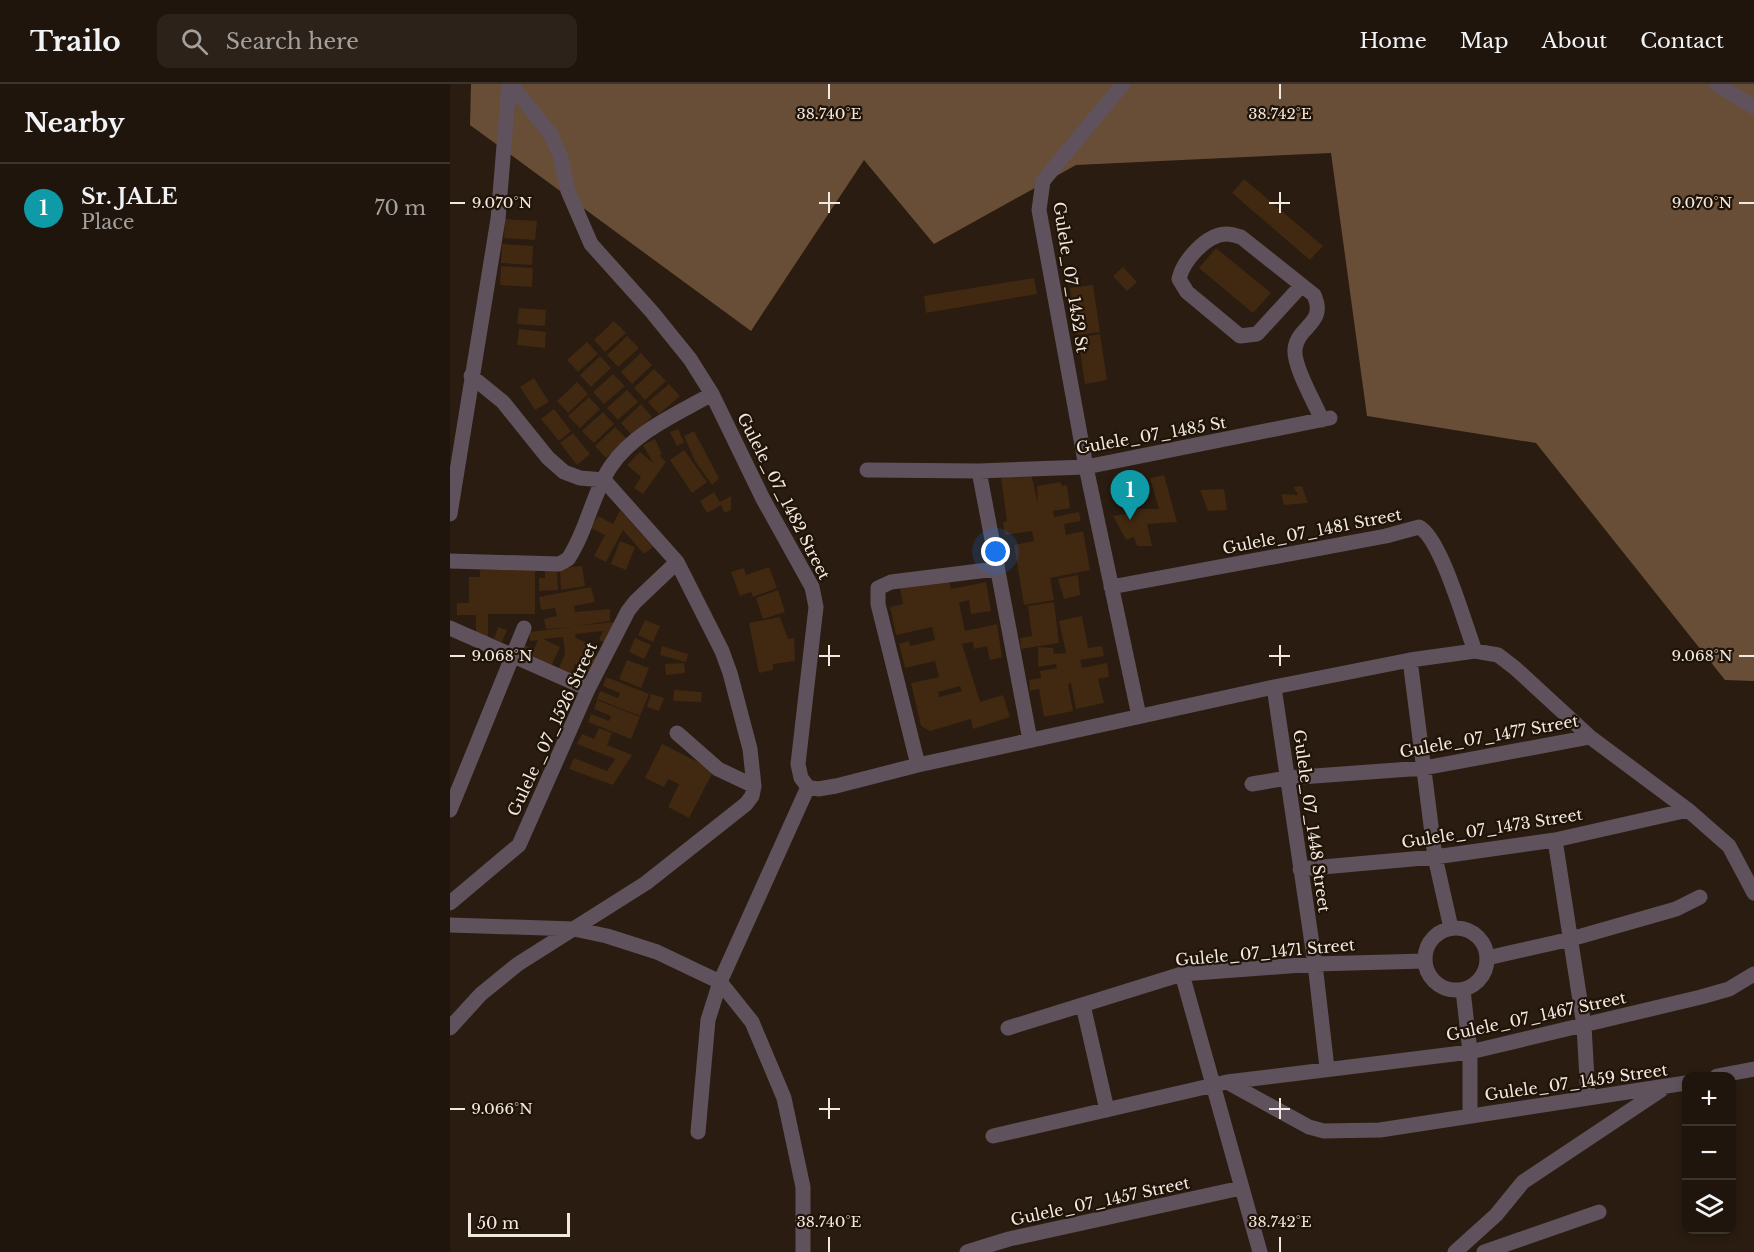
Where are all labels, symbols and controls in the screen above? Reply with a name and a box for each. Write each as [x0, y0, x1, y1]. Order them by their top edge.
search box [157, 14, 577, 68]
text: Trailo [30, 24, 121, 59]
icon: search [178, 25, 211, 58]
text: Search here [226, 28, 359, 55]
text: Home [1360, 28, 1427, 54]
text: Map [1460, 28, 1508, 54]
text: About [1541, 28, 1607, 54]
text: Contact [1640, 28, 1724, 54]
text: 38.740°E [797, 104, 862, 123]
text: 38.742°E [1248, 104, 1312, 123]
text: Nearby [24, 107, 125, 139]
text: Sr. JALE [81, 183, 177, 210]
text: 9.070°N [472, 193, 532, 212]
text: 9.070°N [1672, 193, 1732, 212]
text: 1 [39, 196, 48, 220]
text: 70 m [374, 196, 426, 220]
street label: Gulele_07_1452 St [1049, 200, 1093, 354]
text: Place [81, 210, 135, 234]
street label: Gulele_07_1482 Street [733, 409, 835, 583]
street label: Gulele_07_1485 St [1074, 412, 1228, 458]
pin: 1 [1110, 470, 1150, 520]
street label: Gulele_07_1481 Street [1221, 504, 1403, 558]
your location [981, 537, 1010, 566]
street label: Gulele _07_1526 Street [503, 639, 601, 819]
text: 9.068°N [471, 646, 533, 665]
text: 9.068°N [1671, 646, 1733, 665]
street label: Gulele_07_1477 Street [1398, 710, 1580, 762]
street label: Gulele_07_1448 Street [1289, 728, 1335, 914]
street label: Gulele_07_1473 Street [1400, 804, 1584, 852]
street label: Gulele_07_1471 Street [1174, 934, 1356, 970]
street label: Gulele_07_1467 Street [1444, 987, 1628, 1045]
street label: Gulele_07_1459 Street [1483, 1059, 1669, 1105]
map controls [1682, 1072, 1736, 1234]
button: + [1682, 1072, 1736, 1126]
text: 9.066°N [471, 1099, 533, 1118]
button: − [1682, 1126, 1736, 1180]
street label: Gulele_07_1457 Street [1009, 1172, 1191, 1230]
button: layers [1682, 1180, 1736, 1234]
scale bar [468, 1210, 570, 1238]
text: 38.740°E [797, 1212, 862, 1231]
text: 38.742°E [1248, 1212, 1312, 1231]
text: 50 m [477, 1213, 519, 1233]

